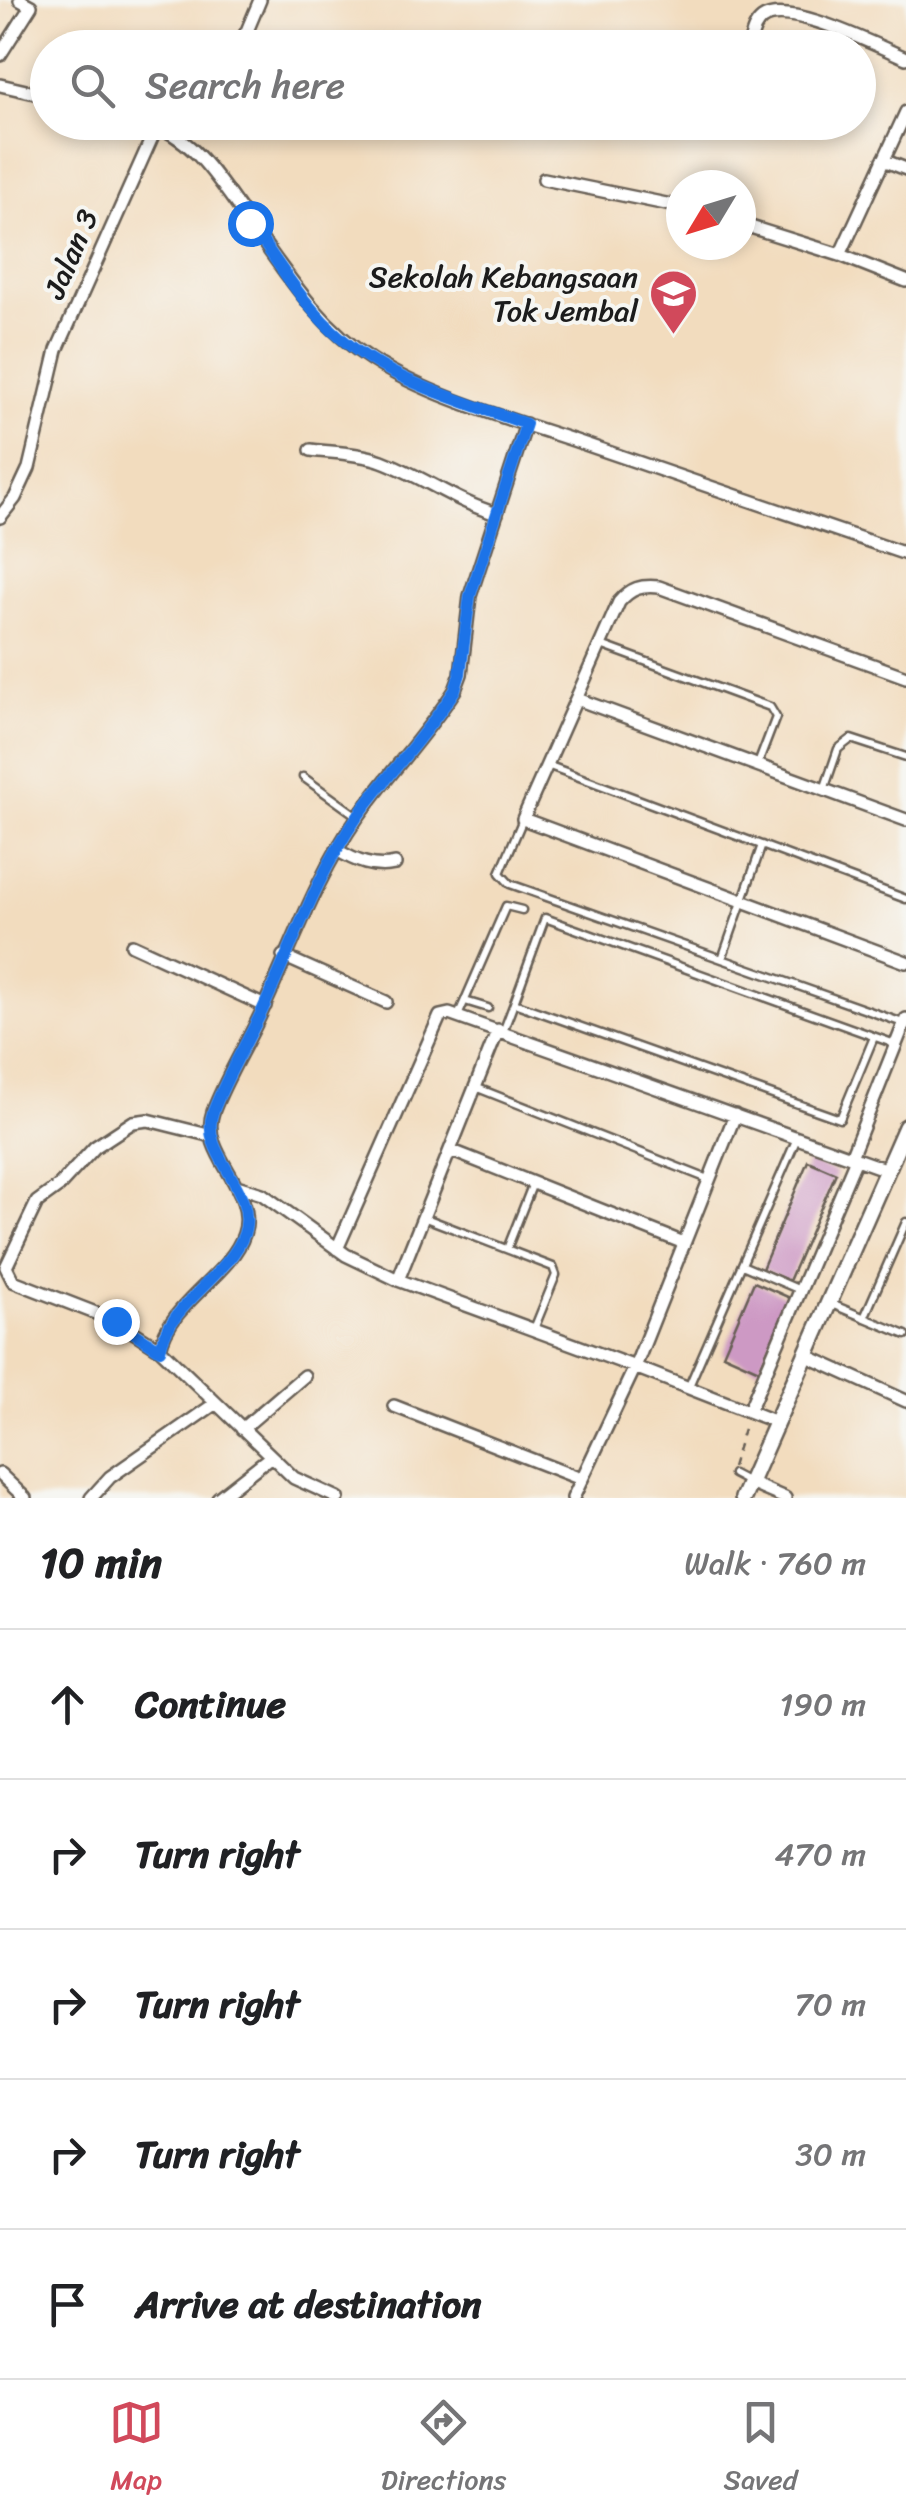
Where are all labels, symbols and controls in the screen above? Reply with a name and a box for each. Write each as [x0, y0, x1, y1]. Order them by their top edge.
search box [30, 30, 876, 140]
text: Search here [145, 52, 345, 119]
icon: search [65, 58, 120, 113]
north arrow [666, 170, 756, 260]
street label: Jalan 3 [28, 201, 114, 308]
route start [228, 201, 274, 247]
place label: Sekolah Kebangsaan Tok Jembal [369, 250, 639, 338]
school or university icon: Sekolah Kebangsaan Tok Jembal [647, 268, 699, 336]
route end [94, 1299, 140, 1345]
text: 10 min [40, 1526, 162, 1600]
text: Walk · 760 m [684, 1535, 866, 1592]
text: Continue [135, 1671, 286, 1738]
text: 190 m [780, 1676, 866, 1733]
icon: ahead [40, 1677, 95, 1732]
text: Turn right [135, 1821, 300, 1888]
text: 470 m [775, 1826, 866, 1883]
icon: right [40, 1827, 95, 1882]
text: Turn right [135, 1971, 300, 2038]
text: 70 m [795, 1976, 866, 2033]
icon: right [40, 1977, 95, 2032]
text: Turn right [135, 2121, 300, 2188]
text: 30 m [795, 2126, 866, 2183]
icon: right [40, 2127, 95, 2182]
text: Arrive at destination [135, 2271, 482, 2338]
icon: arrive [40, 2277, 95, 2332]
tab: Map [109, 2395, 164, 2504]
tab: Directions [381, 2395, 506, 2504]
tab: Saved [724, 2395, 797, 2504]

